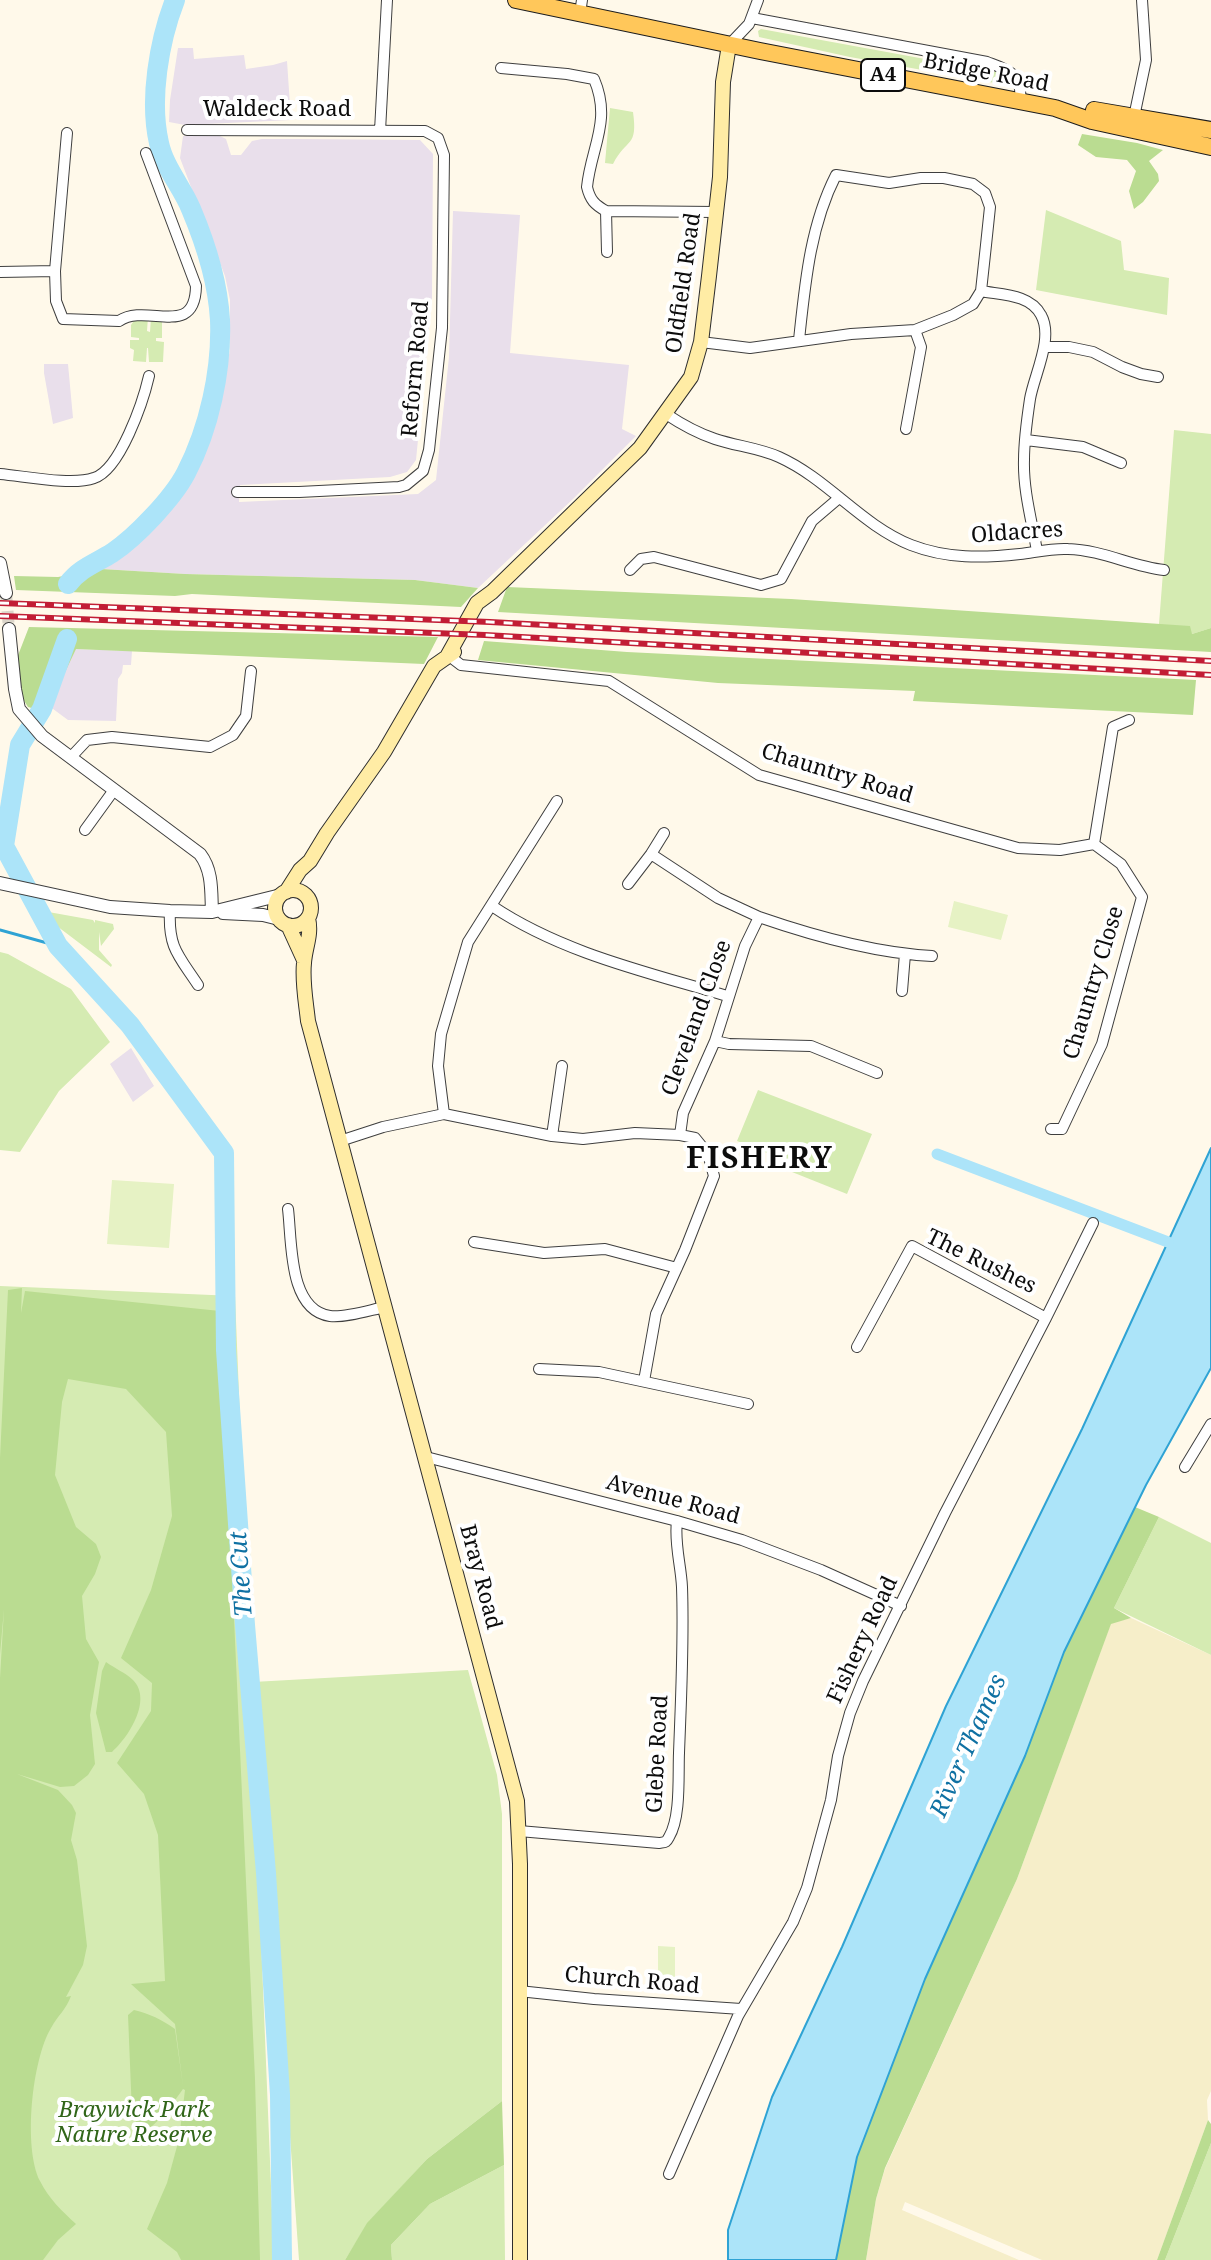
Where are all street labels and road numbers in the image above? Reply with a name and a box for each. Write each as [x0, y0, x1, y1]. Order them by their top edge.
street label: Bridge Road [921, 48, 1051, 98]
road number: A4 [861, 59, 905, 91]
street label: Waldeck Road [203, 97, 351, 123]
street label: Oldfield Road [661, 211, 707, 355]
street label: Reform Road [397, 300, 435, 438]
street label: Oldacres [970, 517, 1064, 549]
street label: Chauntry Road [758, 738, 916, 810]
street label: Chauntry Close [1058, 903, 1130, 1063]
street label: Cleveland Close [657, 936, 737, 1100]
street label: The Rushes [922, 1224, 1040, 1300]
street label: Avenue Road [603, 1469, 743, 1531]
street label: Bray Road [453, 1522, 507, 1632]
street label: Fishery Road [822, 1572, 904, 1708]
street label: Glebe Road [642, 1694, 674, 1814]
street label: Church Road [563, 1962, 701, 2000]

